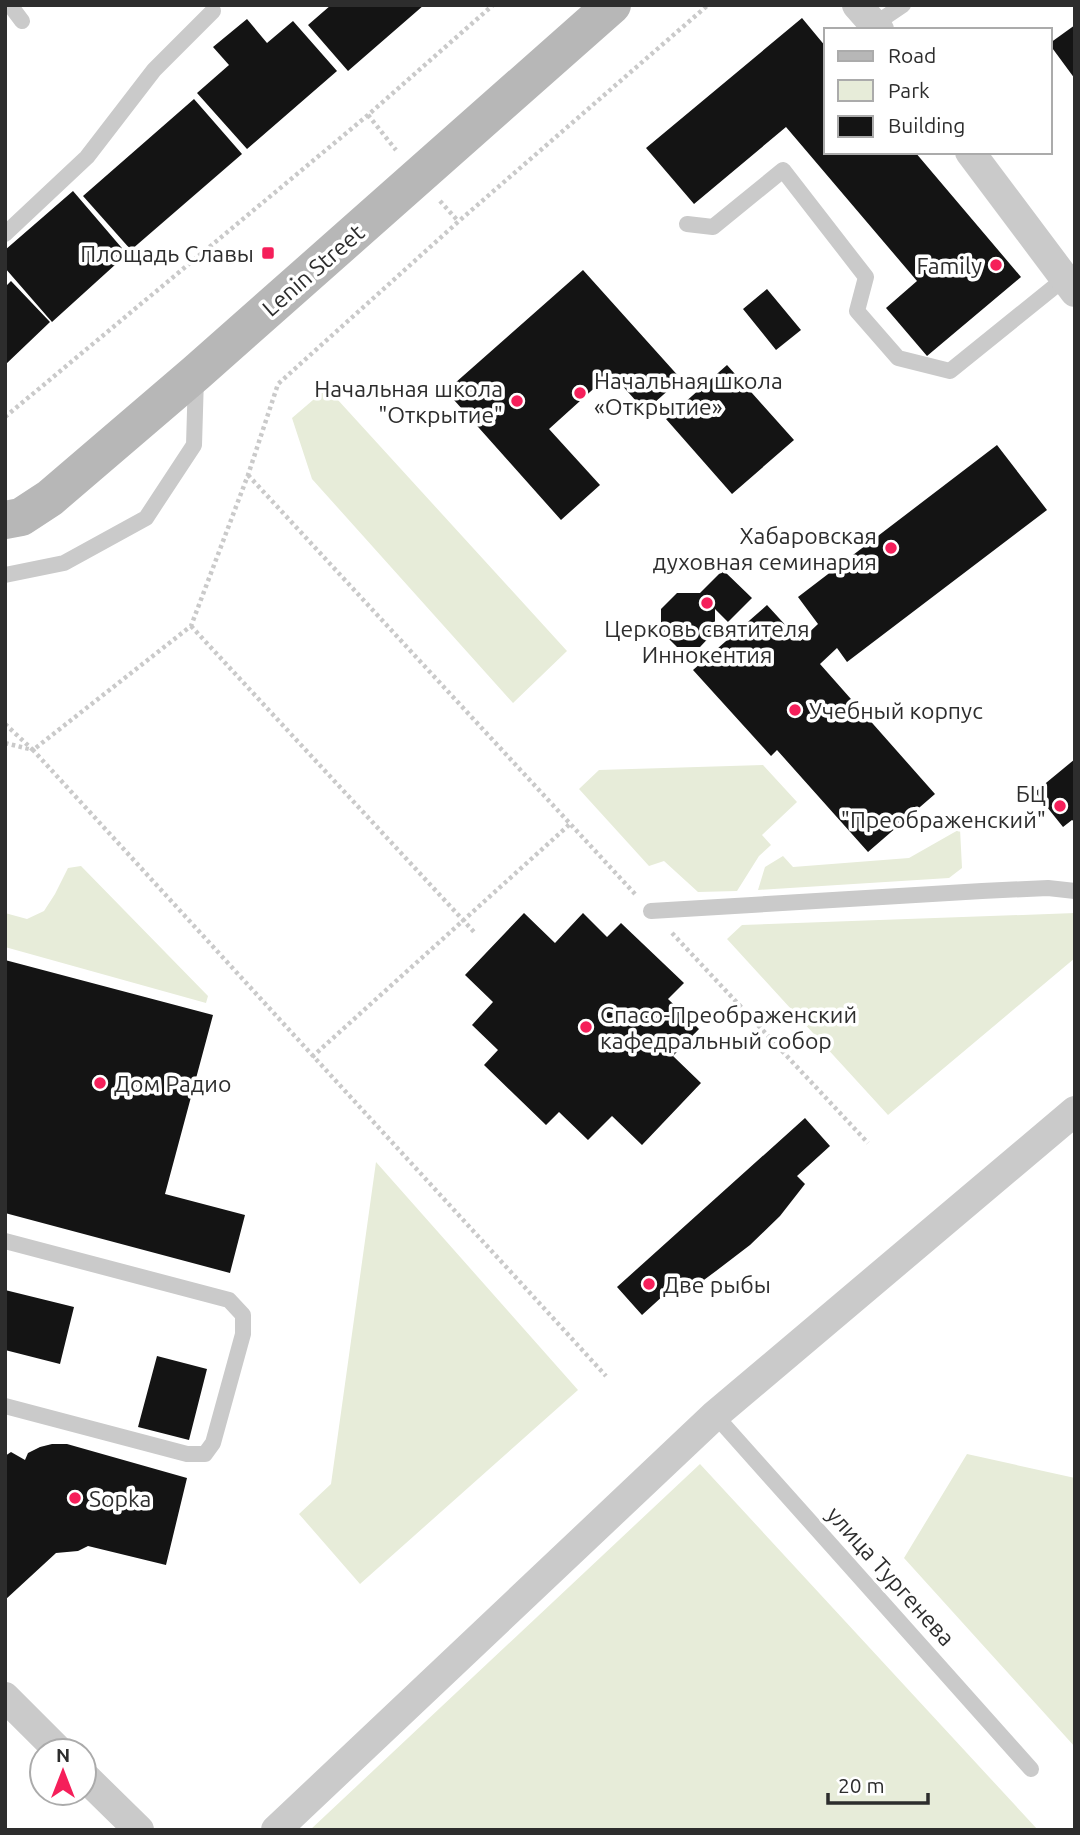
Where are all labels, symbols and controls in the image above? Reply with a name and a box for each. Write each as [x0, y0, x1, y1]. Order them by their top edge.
legend [824, 28, 1052, 154]
text: Road [888, 43, 936, 67]
text: Park [888, 78, 930, 102]
text: Building [888, 113, 965, 137]
street label: Lenin Street [257, 219, 369, 321]
place label: Площадь Славы [80, 241, 254, 266]
marker: Площадь Славы [260, 245, 276, 261]
place label: Family [916, 253, 982, 278]
marker: Family [988, 257, 1004, 273]
place label: Начальная школа «Открытие» [594, 368, 783, 419]
place label: Начальная школа "Открытие" [314, 376, 503, 427]
marker: Начальная школа «Открытие» [572, 385, 588, 401]
marker: Начальная школа "Открытие" [509, 393, 525, 409]
place label: Хабаровская духовная семинария [653, 523, 877, 574]
marker: Хабаровская духовная семинария [883, 540, 899, 556]
marker: Церковь святителя Иннокентия [699, 595, 715, 611]
place label: Церковь святителя Иннокентия [604, 616, 810, 667]
place label: Учебный корпус [809, 698, 983, 723]
marker: Учебный корпус [787, 702, 803, 718]
place label: БЦ "Преображенский" [841, 781, 1046, 832]
marker: БЦ "Преображенский" [1052, 798, 1068, 814]
place label: Спасо-Преображенский кафедральный собор [600, 1002, 857, 1053]
marker: Спасо-Преображенский кафедральный собор [578, 1019, 594, 1035]
place label: Дом Радио [114, 1071, 231, 1096]
marker: Дом Радио [92, 1075, 108, 1091]
place label: Две рыбы [663, 1272, 771, 1297]
marker: Две рыбы [641, 1276, 657, 1292]
place label: Sopka [89, 1486, 151, 1511]
marker: Sopka [67, 1490, 83, 1506]
street label: улица Тургенева [822, 1502, 960, 1650]
north arrow [28, 1737, 98, 1807]
text: N [56, 1744, 70, 1766]
scale bar [828, 1762, 928, 1806]
text: 20 m [838, 1773, 885, 1797]

